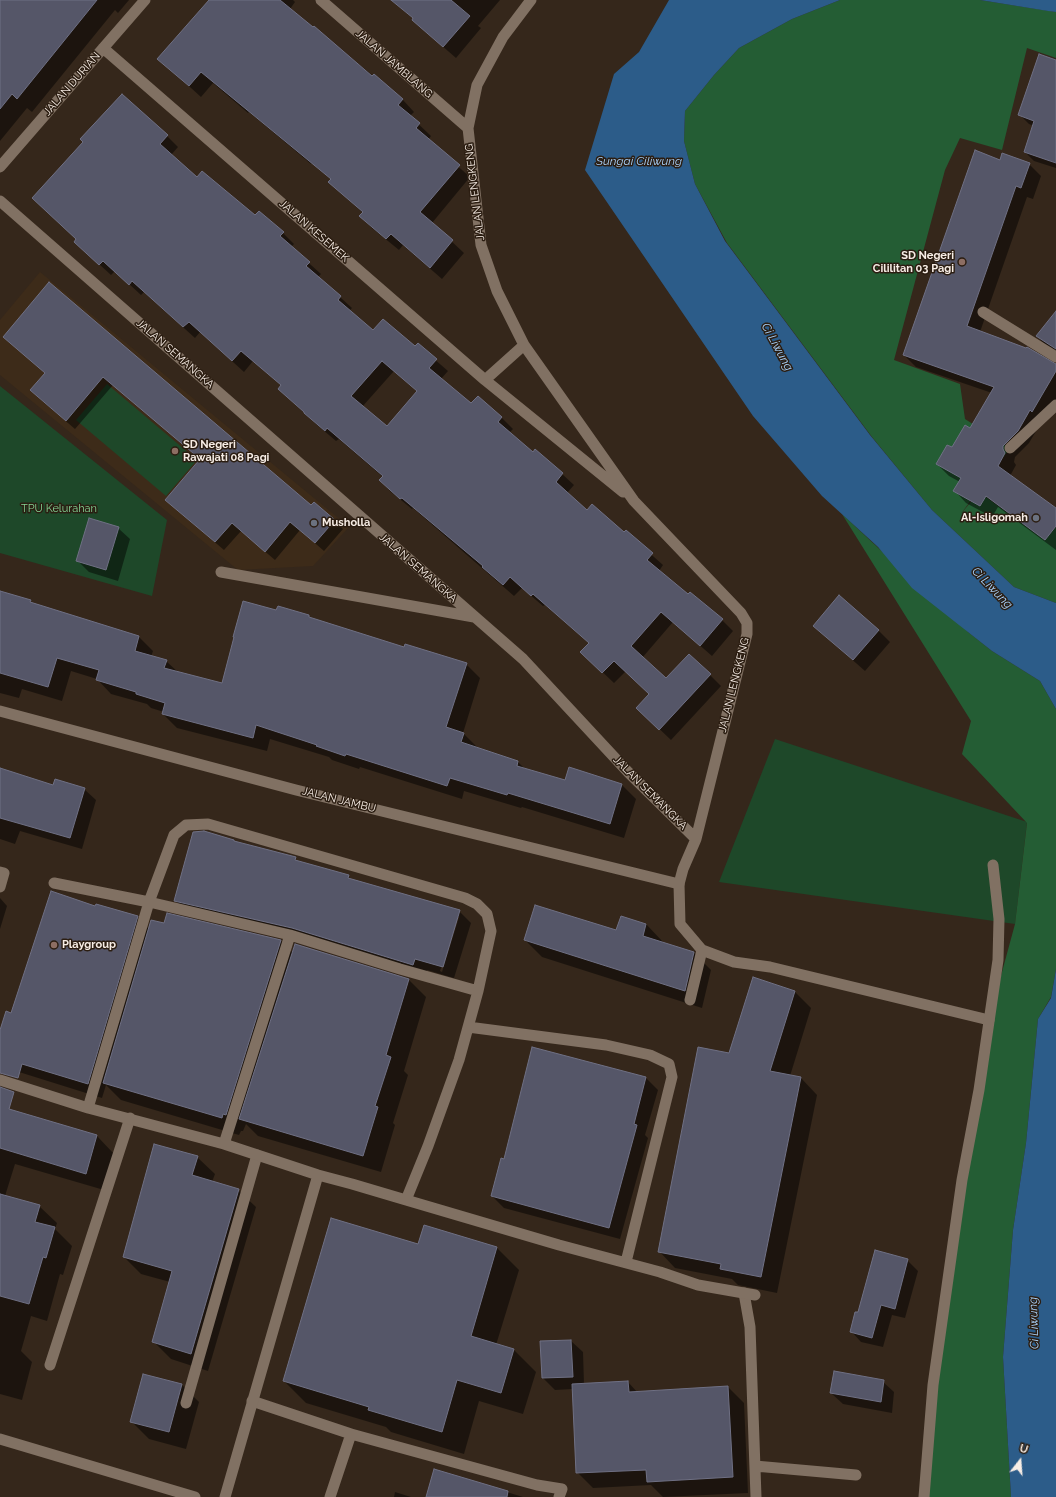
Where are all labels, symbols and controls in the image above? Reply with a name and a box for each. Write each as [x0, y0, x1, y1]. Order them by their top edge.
street label: JALAN JAMBLANG [353, 27, 435, 101]
street label: JALAN DURIAN [41, 50, 103, 118]
street label: JALAN LENGKENG [463, 143, 487, 241]
water label: Sungai Ciliwung [596, 154, 682, 168]
street label: JALAN KESEMEK [276, 197, 352, 265]
place label: SD Negeri Cililitan 03 Pagi [873, 249, 954, 275]
marker: SD Negeri Cililitan 03 Pagi [957, 257, 967, 267]
street label: JALAN SEMANGKA [133, 317, 217, 391]
water label: Ci Liwung [758, 321, 796, 373]
place label: SD Negeri Rawajati 08 Pagi [183, 438, 269, 464]
marker: SD Negeri Rawajati 08 Pagi [170, 446, 180, 456]
park label: TPU Kelurahan [21, 502, 97, 516]
place label: Al-Isligomah [961, 511, 1028, 525]
marker: Al-Isligomah [1031, 513, 1041, 523]
place label: Musholla [322, 516, 370, 530]
marker: Musholla [309, 518, 319, 528]
street label: JALAN SEMANGKA [376, 531, 460, 605]
water label: Ci Liwung [969, 564, 1015, 612]
street label: JALAN LENGKENG [716, 636, 752, 734]
street label: JALAN SEMANGKA [610, 753, 690, 833]
street label: JALAN JAMBU [301, 784, 377, 816]
place label: Playgroup [62, 938, 116, 952]
marker: Playgroup [49, 940, 59, 950]
water label: Ci Liwung [1026, 1297, 1042, 1349]
north arrow [1000, 1441, 1040, 1481]
text: U [1018, 1442, 1029, 1456]

